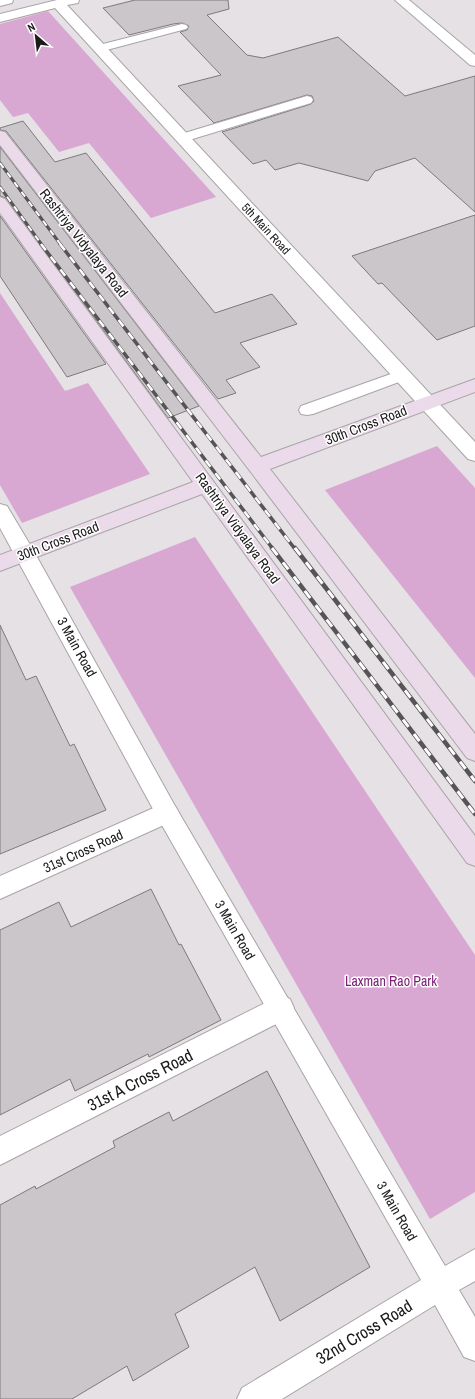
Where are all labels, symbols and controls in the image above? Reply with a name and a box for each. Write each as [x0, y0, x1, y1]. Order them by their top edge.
north arrow [16, 16, 56, 56]
text: N [25, 19, 37, 35]
street label: Rashtriya Vidyalaya Road [36, 185, 132, 301]
street label: 5th Main Road [238, 200, 294, 258]
street label: 30th Cross Road [323, 401, 409, 449]
street label: Rashtriya Vidyalaya Road [192, 469, 284, 587]
street label: 30th Cross Road [15, 517, 101, 565]
street label: 3 Main Road [53, 614, 101, 680]
street label: 31st Cross Road [40, 825, 126, 877]
street label: 3 Main Road [211, 897, 259, 963]
park label: Laxman Rao Park [345, 972, 437, 990]
street label: 31st A Cross Road [83, 1043, 196, 1116]
street label: 3 Main Road [373, 1178, 421, 1244]
street label: 32nd Cross Road [311, 1294, 416, 1369]

